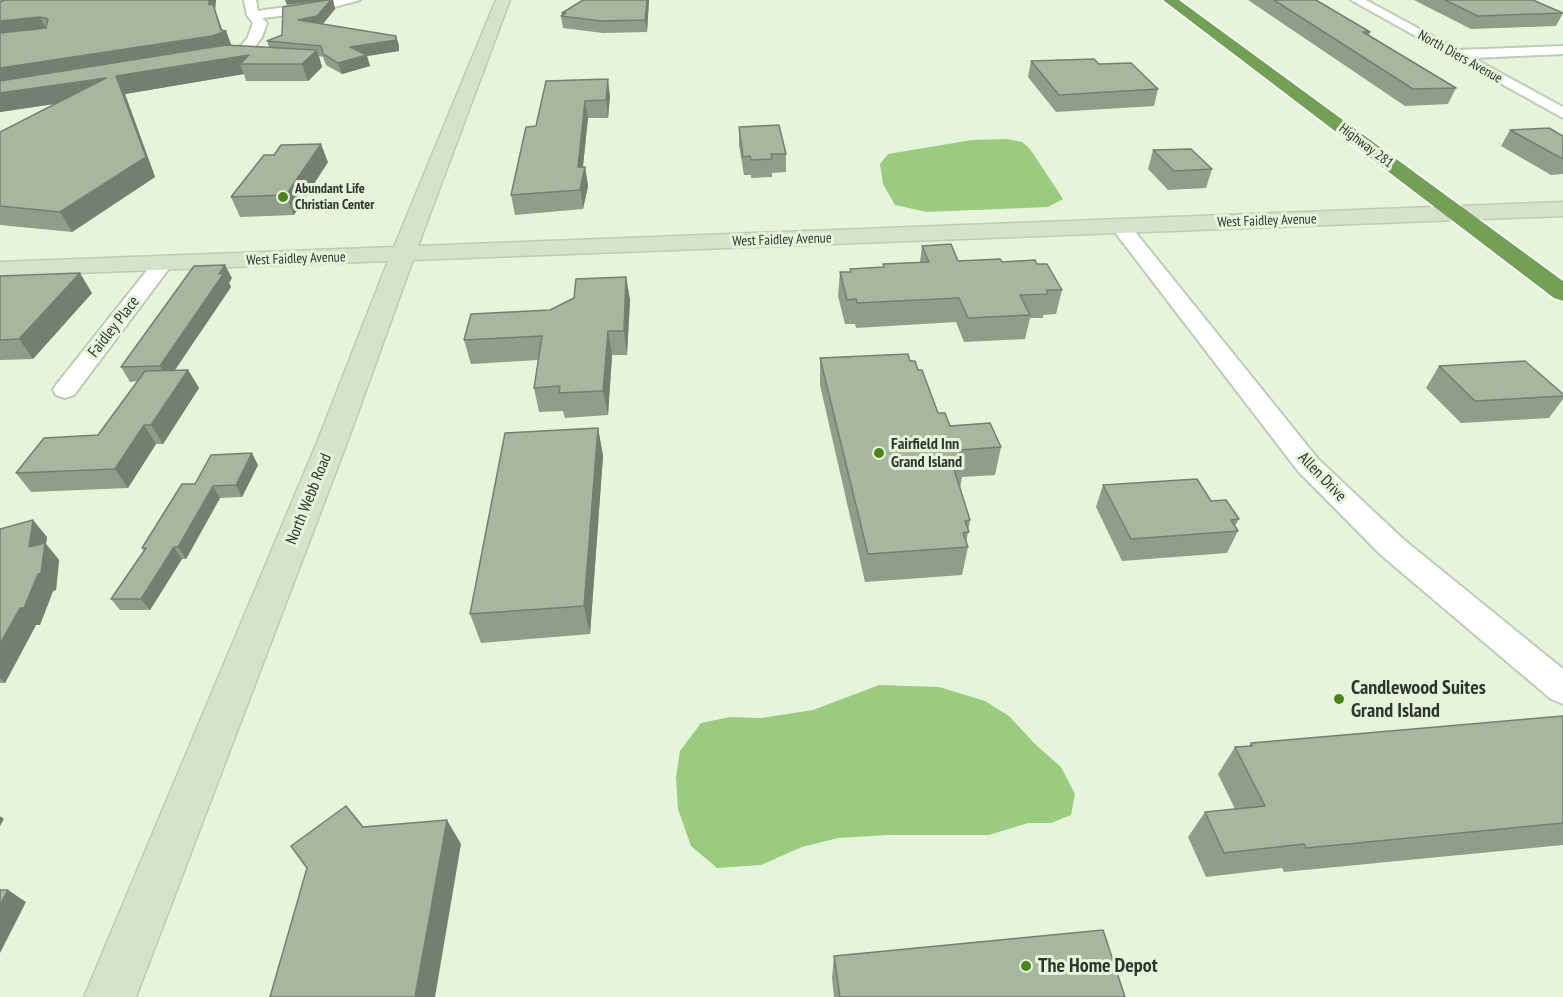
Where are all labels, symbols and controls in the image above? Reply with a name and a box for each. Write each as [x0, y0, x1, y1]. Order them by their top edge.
street label: North Diers Avenue [1415, 27, 1505, 87]
street label: Highway 281 [1335, 120, 1397, 172]
place label: Abundant Life Christian Center [295, 181, 374, 214]
marker: Abundant Life Christian Center [276, 190, 290, 204]
street label: West Faidley Avenue [1217, 211, 1317, 231]
street label: West Faidley Avenue [732, 230, 832, 250]
street label: West Faidley Avenue [246, 249, 346, 269]
street label: Faidley Place [84, 293, 144, 361]
place label: Fairfield Inn Grand Island [891, 434, 962, 472]
marker: Fairfield Inn Grand Island [872, 446, 886, 460]
street label: Allen Drive [1294, 448, 1350, 506]
street label: North Webb Road [282, 451, 336, 547]
place label: Candlewood Suites Grand Island [1351, 676, 1486, 723]
marker: Candlewood Suites Grand Island [1332, 692, 1346, 706]
place label: The Home Depot [1038, 954, 1158, 978]
marker: The Home Depot [1019, 959, 1033, 973]

